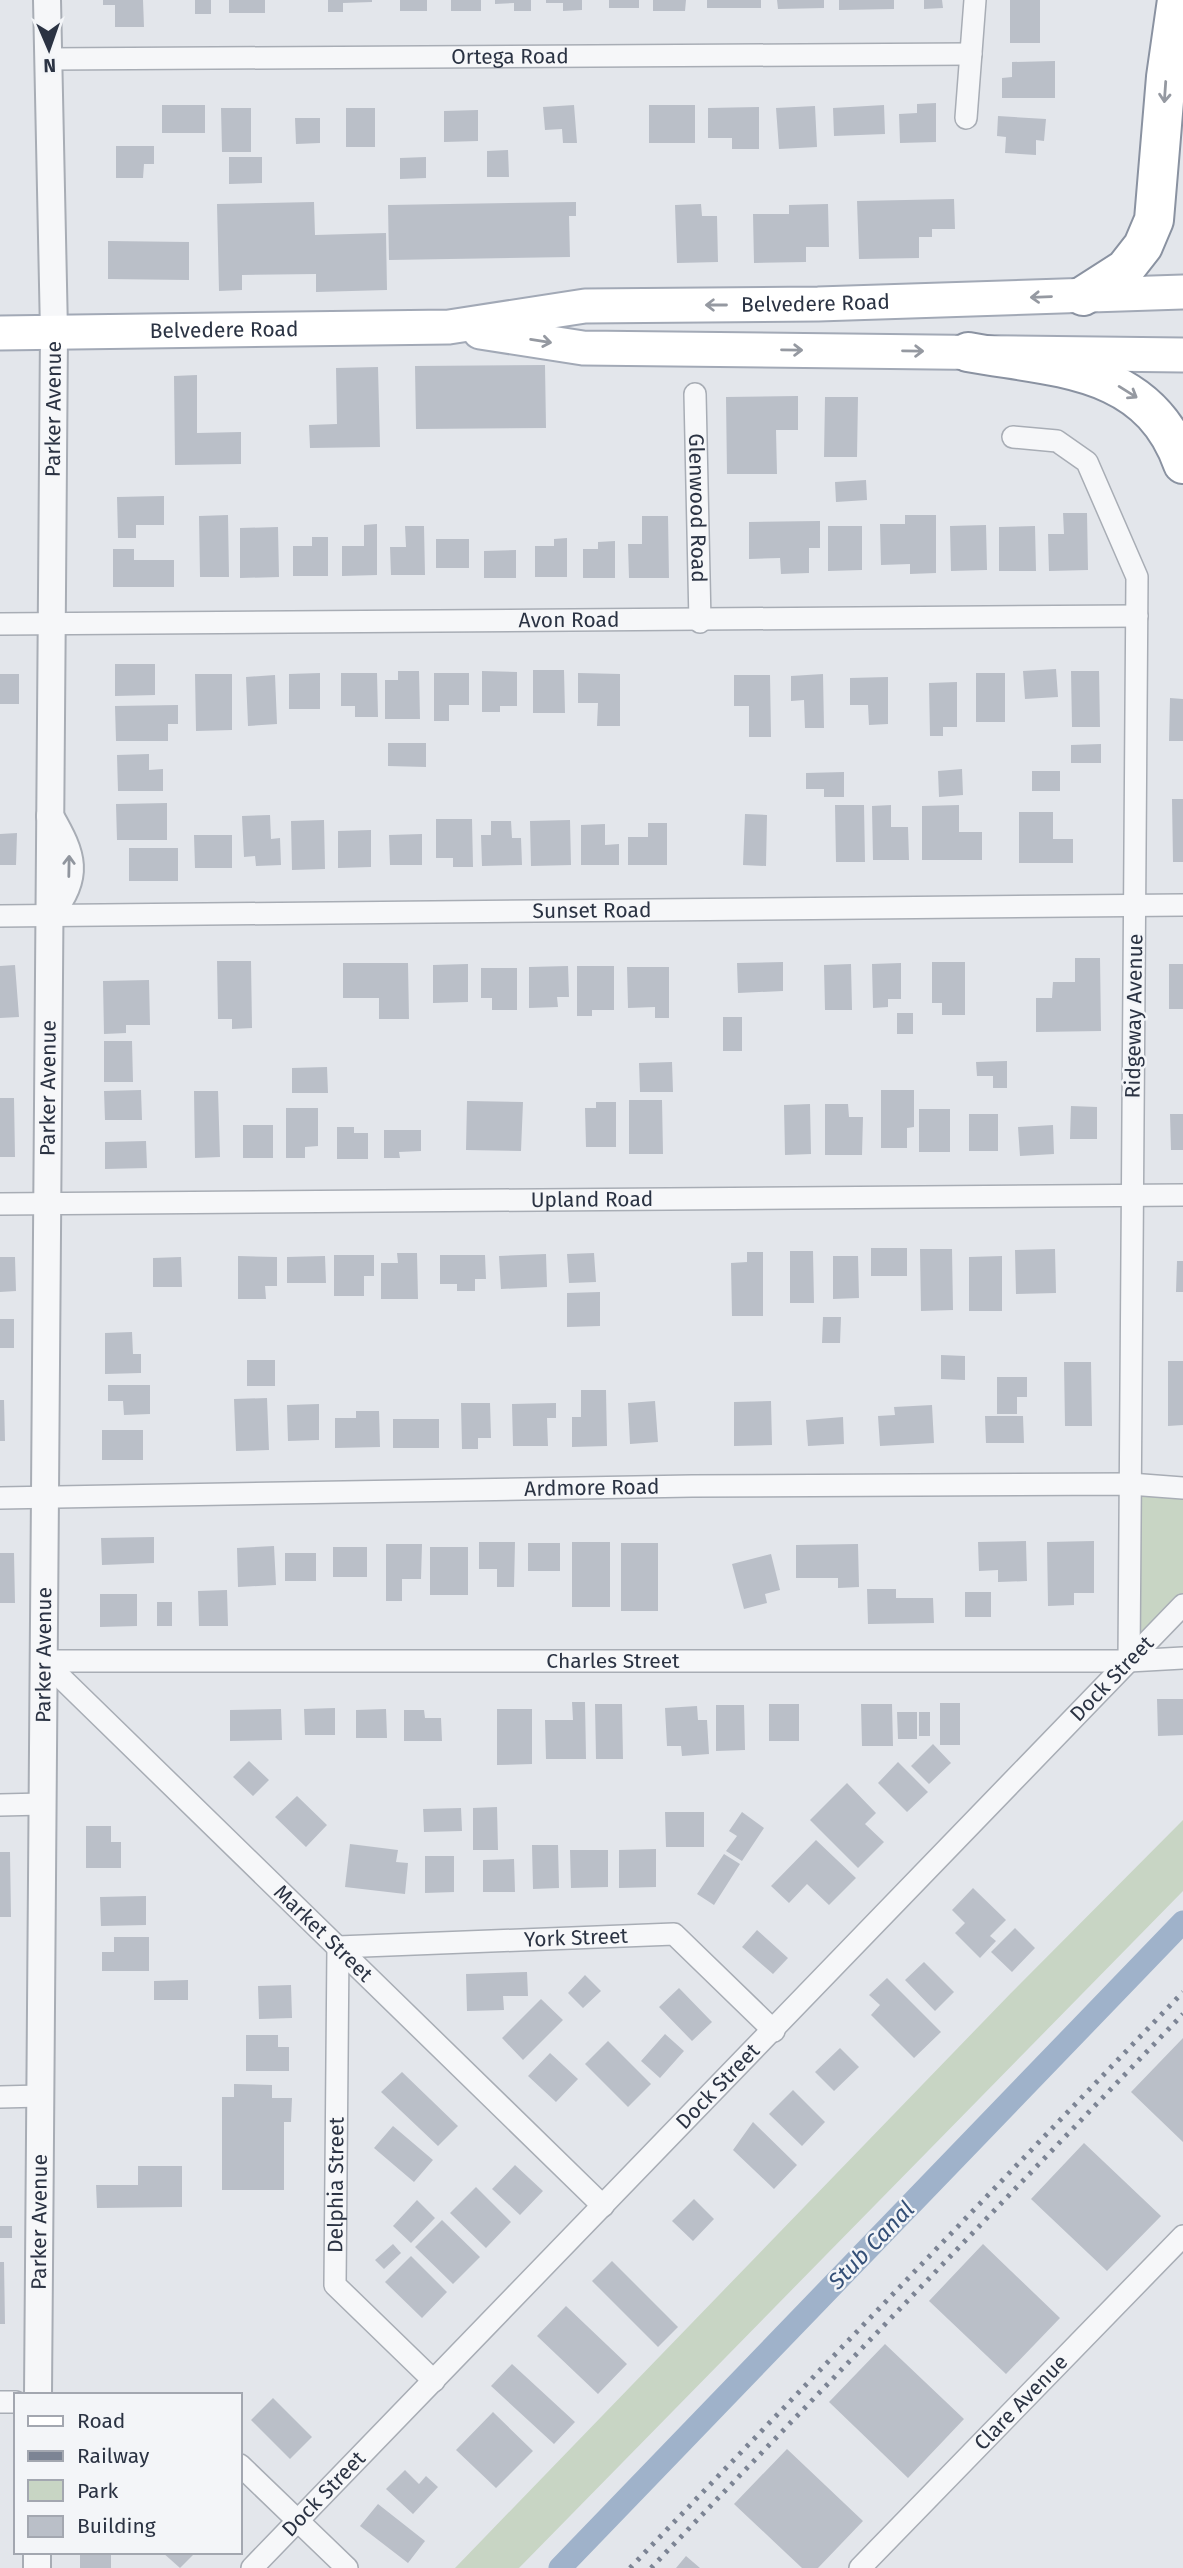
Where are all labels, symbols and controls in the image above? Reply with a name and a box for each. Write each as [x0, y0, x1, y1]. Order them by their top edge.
north arrow [14, 14, 84, 84]
street label: Ortega Road [451, 43, 569, 70]
text: N [43, 54, 56, 77]
one-way arrow [1159, 80, 1172, 103]
street label: Belvedere Road [741, 289, 890, 318]
one-way arrow [1030, 291, 1053, 304]
one-way arrow [705, 298, 728, 312]
street label: Belvedere Road [149, 316, 299, 344]
one-way arrow [529, 335, 552, 348]
street label: Parker Avenue [40, 341, 67, 477]
one-way arrow [781, 343, 804, 357]
one-way arrow [902, 345, 925, 358]
one-way arrow [1117, 386, 1137, 400]
street label: Glenwood Road [683, 433, 712, 583]
street label: Avon Road [518, 607, 620, 633]
one-way arrow [63, 855, 76, 878]
street label: Sunset Road [532, 897, 652, 924]
street label: Ridgeway Avenue [1120, 933, 1148, 1099]
street label: Parker Avenue [35, 1020, 62, 1156]
street label: Upland Road [530, 1186, 653, 1213]
street label: Ardmore Road [524, 1474, 660, 1502]
street label: Parker Avenue [30, 1587, 57, 1723]
street label: Dock Street [1064, 1630, 1159, 1727]
street label: Charles Street [546, 1648, 680, 1674]
street label: Market Street [268, 1879, 378, 1988]
street label: York Street [523, 1923, 629, 1953]
street label: Dock Street [670, 2038, 765, 2135]
street label: Delphia Street [322, 2116, 349, 2253]
street label: Parker Avenue [26, 2154, 53, 2290]
water label: Stub Canal [821, 2195, 920, 2296]
street label: Clare Avenue [969, 2349, 1073, 2456]
legend [14, 2393, 242, 2554]
text: Road [77, 2408, 125, 2434]
text: Railway [77, 2443, 150, 2469]
street label: Dock Street [276, 2445, 371, 2542]
text: Park [77, 2478, 119, 2504]
text: Building [77, 2513, 156, 2539]

